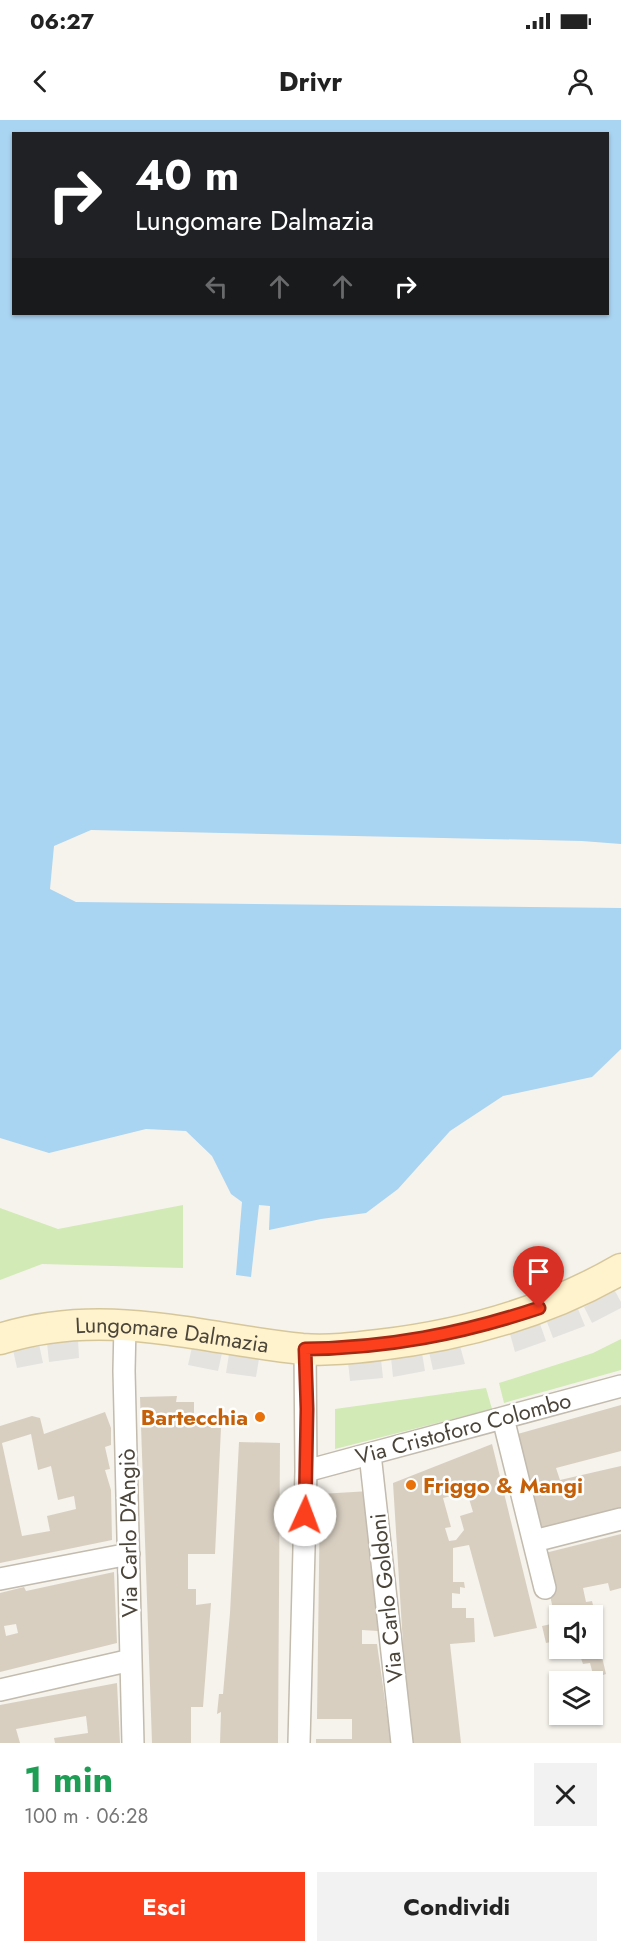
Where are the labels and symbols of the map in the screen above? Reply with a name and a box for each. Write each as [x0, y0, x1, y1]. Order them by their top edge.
pin [513, 1246, 564, 1308]
street label: Lungomare Dalmazia [74, 1308, 271, 1361]
street label: Via Cristoforo Colombo [352, 1384, 574, 1472]
place label: Bartecchia [141, 1401, 248, 1433]
marker: Bartecchia [253, 1410, 267, 1424]
street label: Via Carlo D'Angiò [111, 1448, 145, 1618]
place label: Friggo & Mangi [423, 1469, 583, 1501]
marker: Friggo & Mangi [404, 1478, 418, 1492]
position arrow [273, 1483, 337, 1547]
street label: Via Carlo Goldoni [361, 1512, 411, 1684]

